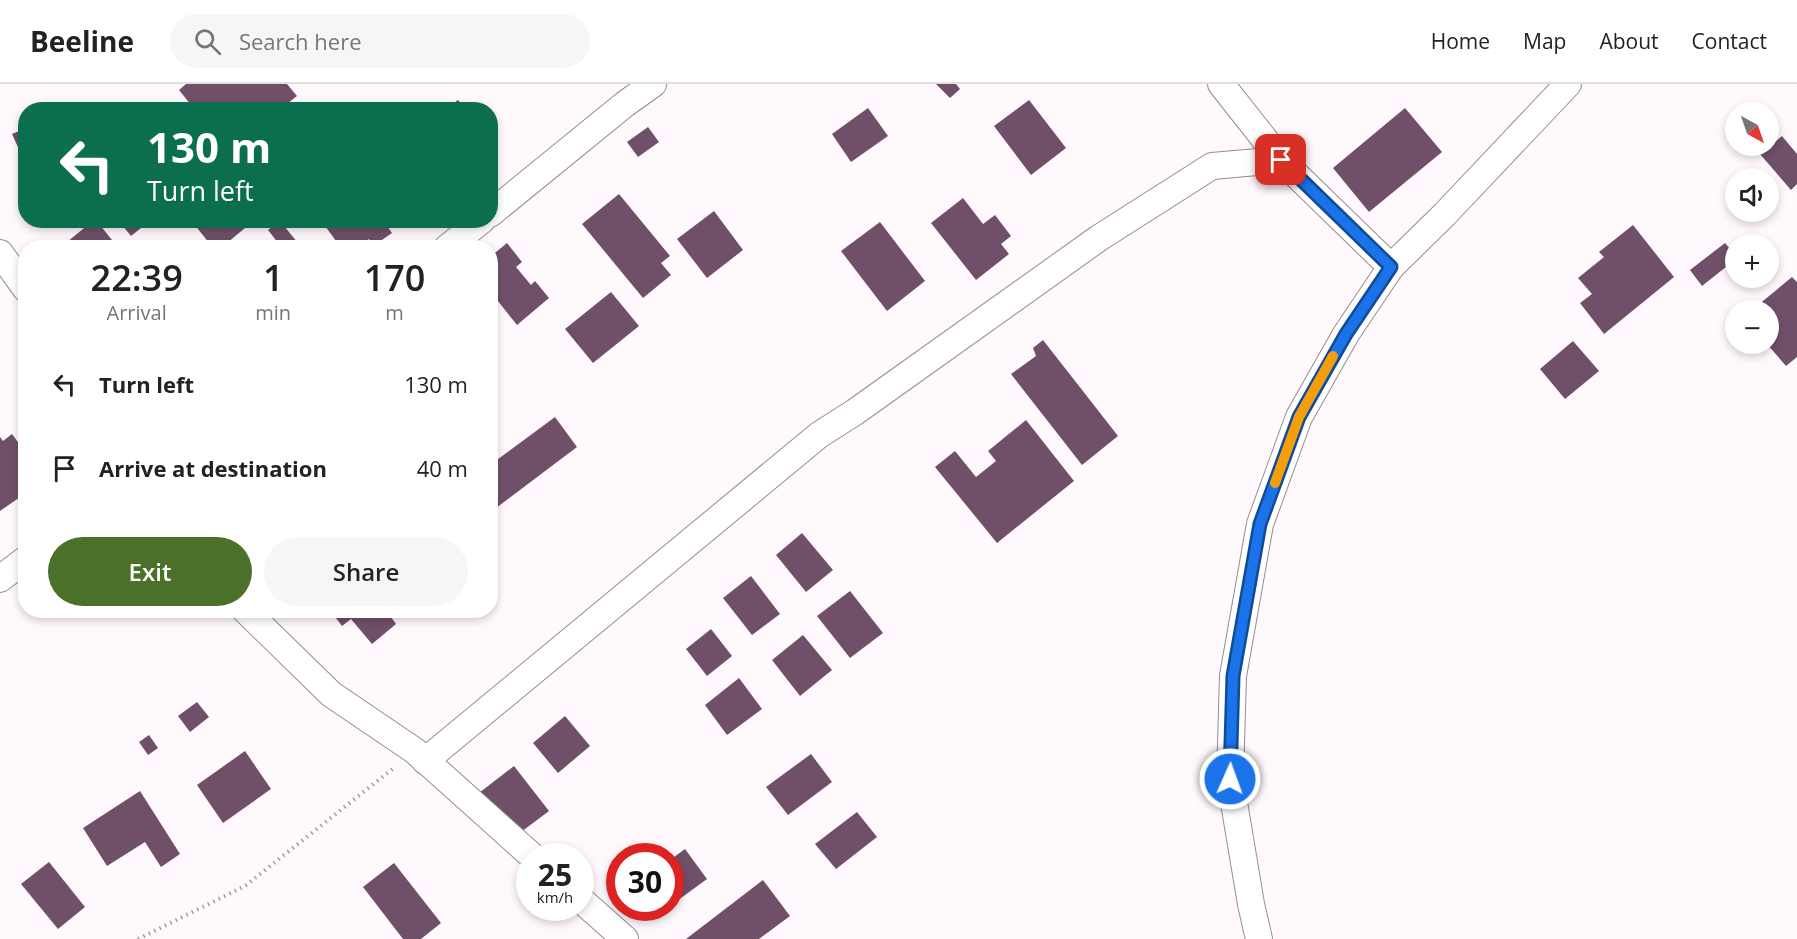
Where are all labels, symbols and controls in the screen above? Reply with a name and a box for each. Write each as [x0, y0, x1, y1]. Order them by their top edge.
search box [170, 14, 590, 68]
text: Beeline [30, 22, 134, 60]
icon: search [191, 25, 224, 58]
text: Search here [239, 26, 362, 56]
text: Home [1431, 27, 1490, 55]
text: Map [1523, 27, 1566, 55]
text: About [1599, 27, 1659, 55]
text: Contact [1692, 27, 1767, 55]
north arrow [1725, 102, 1779, 156]
map controls [1725, 102, 1779, 354]
text: 130 m [147, 118, 271, 175]
icon: left [48, 126, 126, 204]
pin [1255, 134, 1306, 185]
icon: arrive [1264, 143, 1297, 176]
button: sound [1725, 168, 1779, 222]
text: Turn left [147, 172, 254, 209]
button: + [1725, 234, 1779, 288]
text: 22:39 [91, 253, 183, 302]
text: 1 [263, 253, 284, 302]
text: 170 [364, 253, 425, 302]
text: Arrival [107, 299, 167, 326]
text: min [255, 299, 291, 326]
text: m [385, 299, 404, 326]
button: − [1725, 300, 1779, 354]
icon: left [48, 368, 81, 401]
text: Turn left [99, 369, 194, 399]
text: 130 m [404, 369, 468, 399]
icon: arrive [48, 452, 81, 485]
text: Arrive at destination [99, 453, 327, 483]
text: 40 m [417, 453, 468, 483]
button: Exit [48, 537, 252, 606]
button: Share [264, 537, 468, 606]
position arrow [1198, 747, 1262, 811]
speed limit sign: 30 [606, 843, 684, 921]
text: 25 [538, 854, 572, 895]
text: km/h [537, 887, 573, 907]

